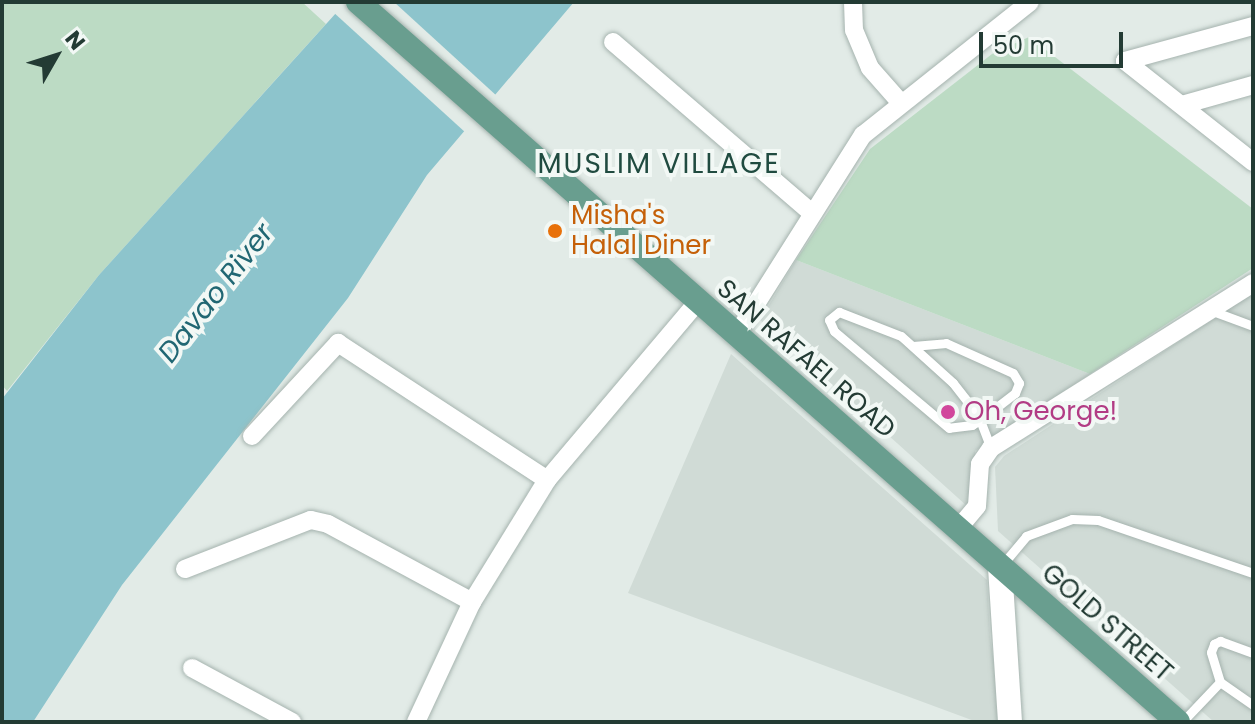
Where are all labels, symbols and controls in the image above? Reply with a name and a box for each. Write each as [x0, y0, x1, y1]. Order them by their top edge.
north arrow [16, 16, 96, 96]
scale bar [983, 16, 1127, 66]
text: N [58, 24, 92, 57]
text: 50 m [993, 29, 1054, 62]
district label: MUSLIM VILLAGE [537, 147, 781, 181]
place label: Misha's Halal Diner [571, 200, 711, 262]
water label: Davao River [151, 217, 281, 369]
marker: Misha's Halal Diner [546, 222, 564, 240]
street label: SAN RAFAEL ROAD [711, 273, 901, 445]
place label: Oh, George! [964, 396, 1117, 428]
marker: Oh, George! [939, 403, 957, 421]
street label: GOLD STREET [1035, 558, 1179, 688]

